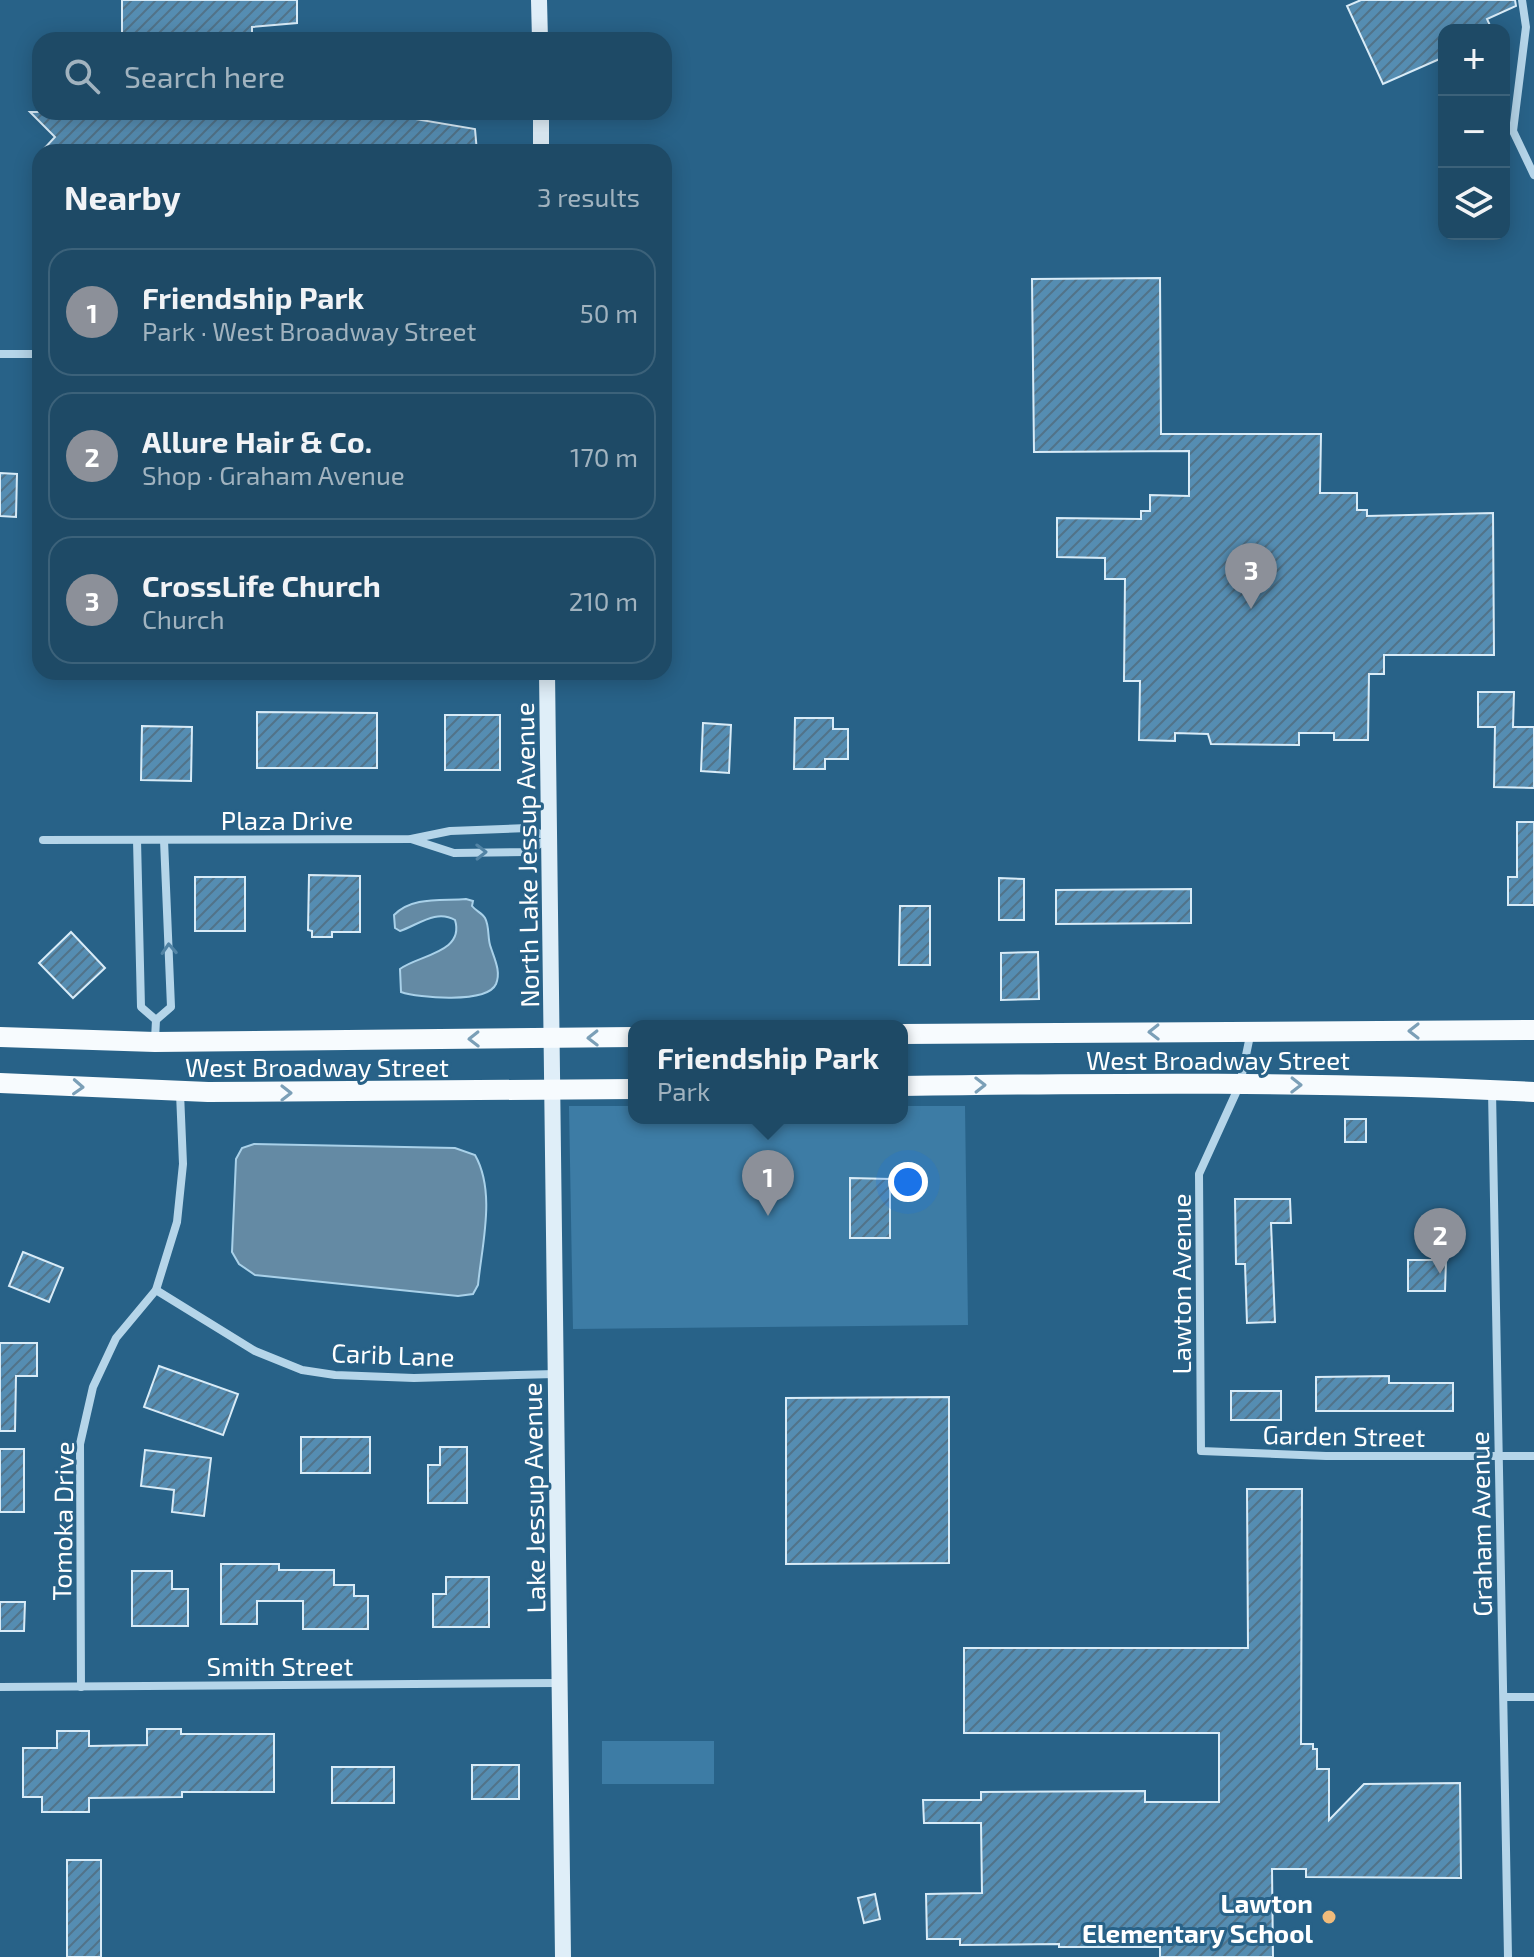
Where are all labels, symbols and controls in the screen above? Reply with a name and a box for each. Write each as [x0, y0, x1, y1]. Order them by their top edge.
map controls [1438, 24, 1510, 240]
button: + [1438, 24, 1510, 96]
search box [32, 32, 672, 120]
icon: search [60, 54, 104, 98]
text: Search here [124, 58, 285, 94]
button: − [1438, 96, 1510, 168]
button: layers [1438, 168, 1510, 240]
text: Nearby [64, 176, 181, 217]
text: 3 results [537, 181, 640, 212]
text: Friendship Park [142, 279, 364, 315]
text: 1 [86, 297, 98, 328]
text: 50 m [580, 297, 638, 328]
text: Park · West Broadway Street [142, 315, 476, 346]
text: Allure Hair & Co. [142, 423, 372, 459]
text: 2 [84, 441, 100, 472]
text: 170 m [570, 441, 638, 472]
text: Shop · Graham Avenue [142, 459, 405, 490]
pin: 3 [1225, 543, 1277, 609]
text: CrossLife Church [142, 567, 381, 603]
text: 3 [85, 585, 99, 616]
text: 210 m [569, 585, 638, 616]
text: Church [142, 603, 225, 634]
street label: North Lake Jessup Avenue [508, 702, 544, 1008]
street label: Plaza Drive [221, 804, 353, 835]
one-way arrow [475, 844, 488, 861]
one-way arrow [160, 942, 177, 955]
popup [628, 1020, 908, 1124]
one-way arrow [1407, 1022, 1420, 1039]
one-way arrow [1147, 1023, 1160, 1041]
one-way arrow [586, 1029, 599, 1047]
one-way arrow [467, 1030, 480, 1048]
text: Friendship Park [657, 1039, 879, 1075]
street label: West Broadway Street [1086, 1044, 1350, 1075]
street label: West Broadway Street [185, 1051, 449, 1082]
text: Park [657, 1075, 710, 1106]
one-way arrow [974, 1076, 987, 1094]
one-way arrow [1290, 1076, 1303, 1094]
one-way arrow [72, 1078, 85, 1095]
one-way arrow [280, 1084, 293, 1102]
pin: 1 [742, 1150, 794, 1216]
your location [888, 1162, 928, 1202]
street label: Lawton Avenue [1165, 1193, 1196, 1375]
pin: 2 [1414, 1208, 1466, 1274]
street label: Carib Lane [331, 1336, 455, 1372]
street label: Lake Jessup Avenue [515, 1382, 551, 1614]
street label: Garden Street [1262, 1418, 1426, 1452]
street label: Graham Avenue [1463, 1431, 1497, 1617]
street label: Tomoka Drive [45, 1441, 79, 1601]
street label: Smith Street [207, 1650, 354, 1681]
place label: Lawton Elementary School [1082, 1887, 1313, 1949]
marker: Lawton Elementary School [1320, 1908, 1338, 1926]

